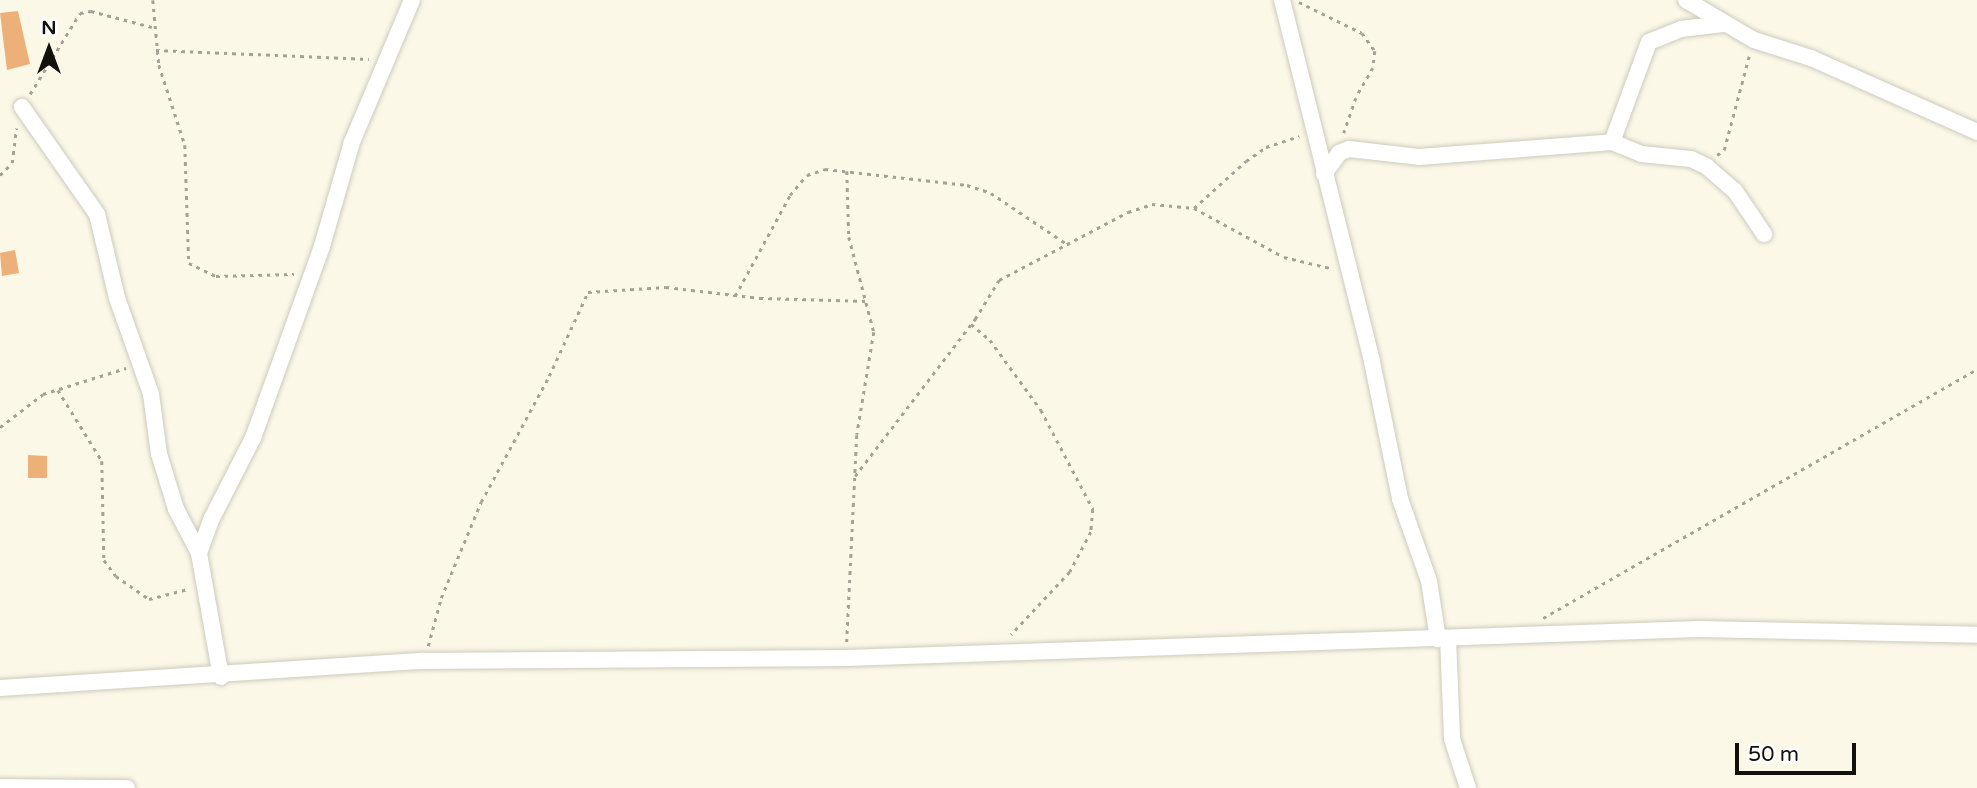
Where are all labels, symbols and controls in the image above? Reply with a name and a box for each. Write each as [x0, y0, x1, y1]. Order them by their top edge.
north arrow [14, 14, 84, 84]
text: N [41, 17, 57, 39]
scale bar [1739, 728, 1860, 772]
text: 50 m [1748, 742, 1799, 767]

